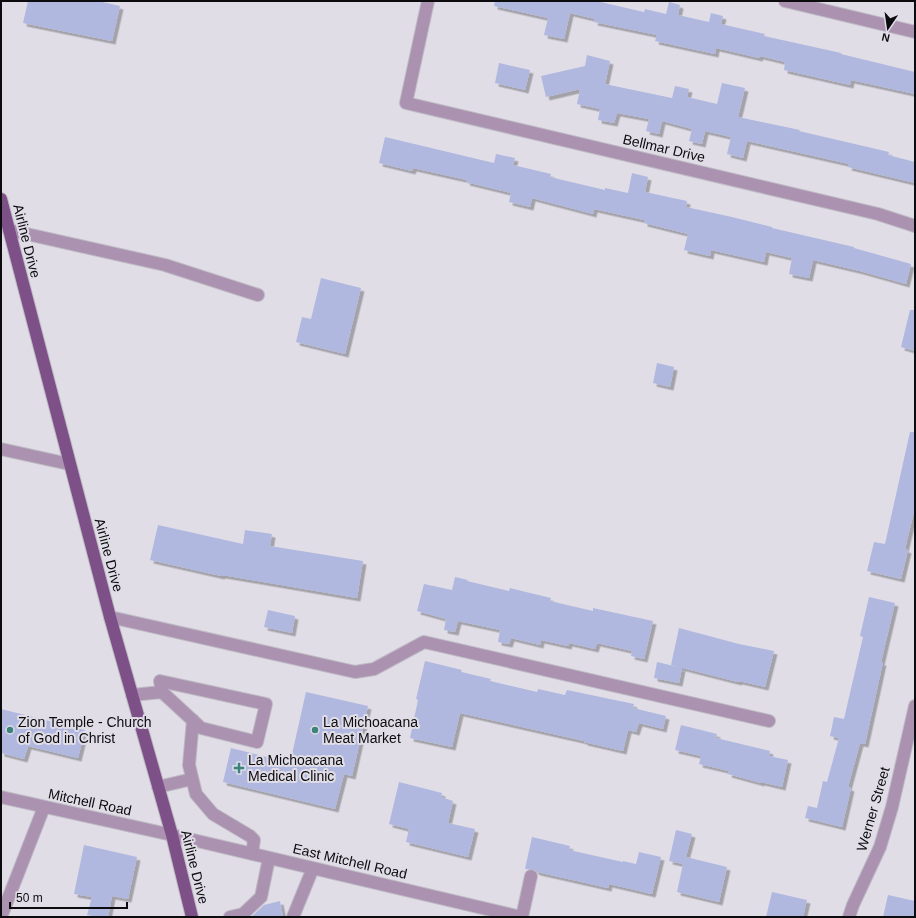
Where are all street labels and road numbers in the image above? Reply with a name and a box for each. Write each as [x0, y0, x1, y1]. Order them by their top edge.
street label: Bellmar Drive [621, 131, 707, 165]
street label: Airline Drive [10, 202, 44, 280]
street label: Airline Drive [92, 516, 127, 594]
street label: Werner Street [853, 765, 893, 853]
street label: Mitchell Road [47, 785, 133, 819]
street label: Airline Drive [178, 828, 212, 906]
street label: East Mitchell Road [291, 840, 409, 882]

